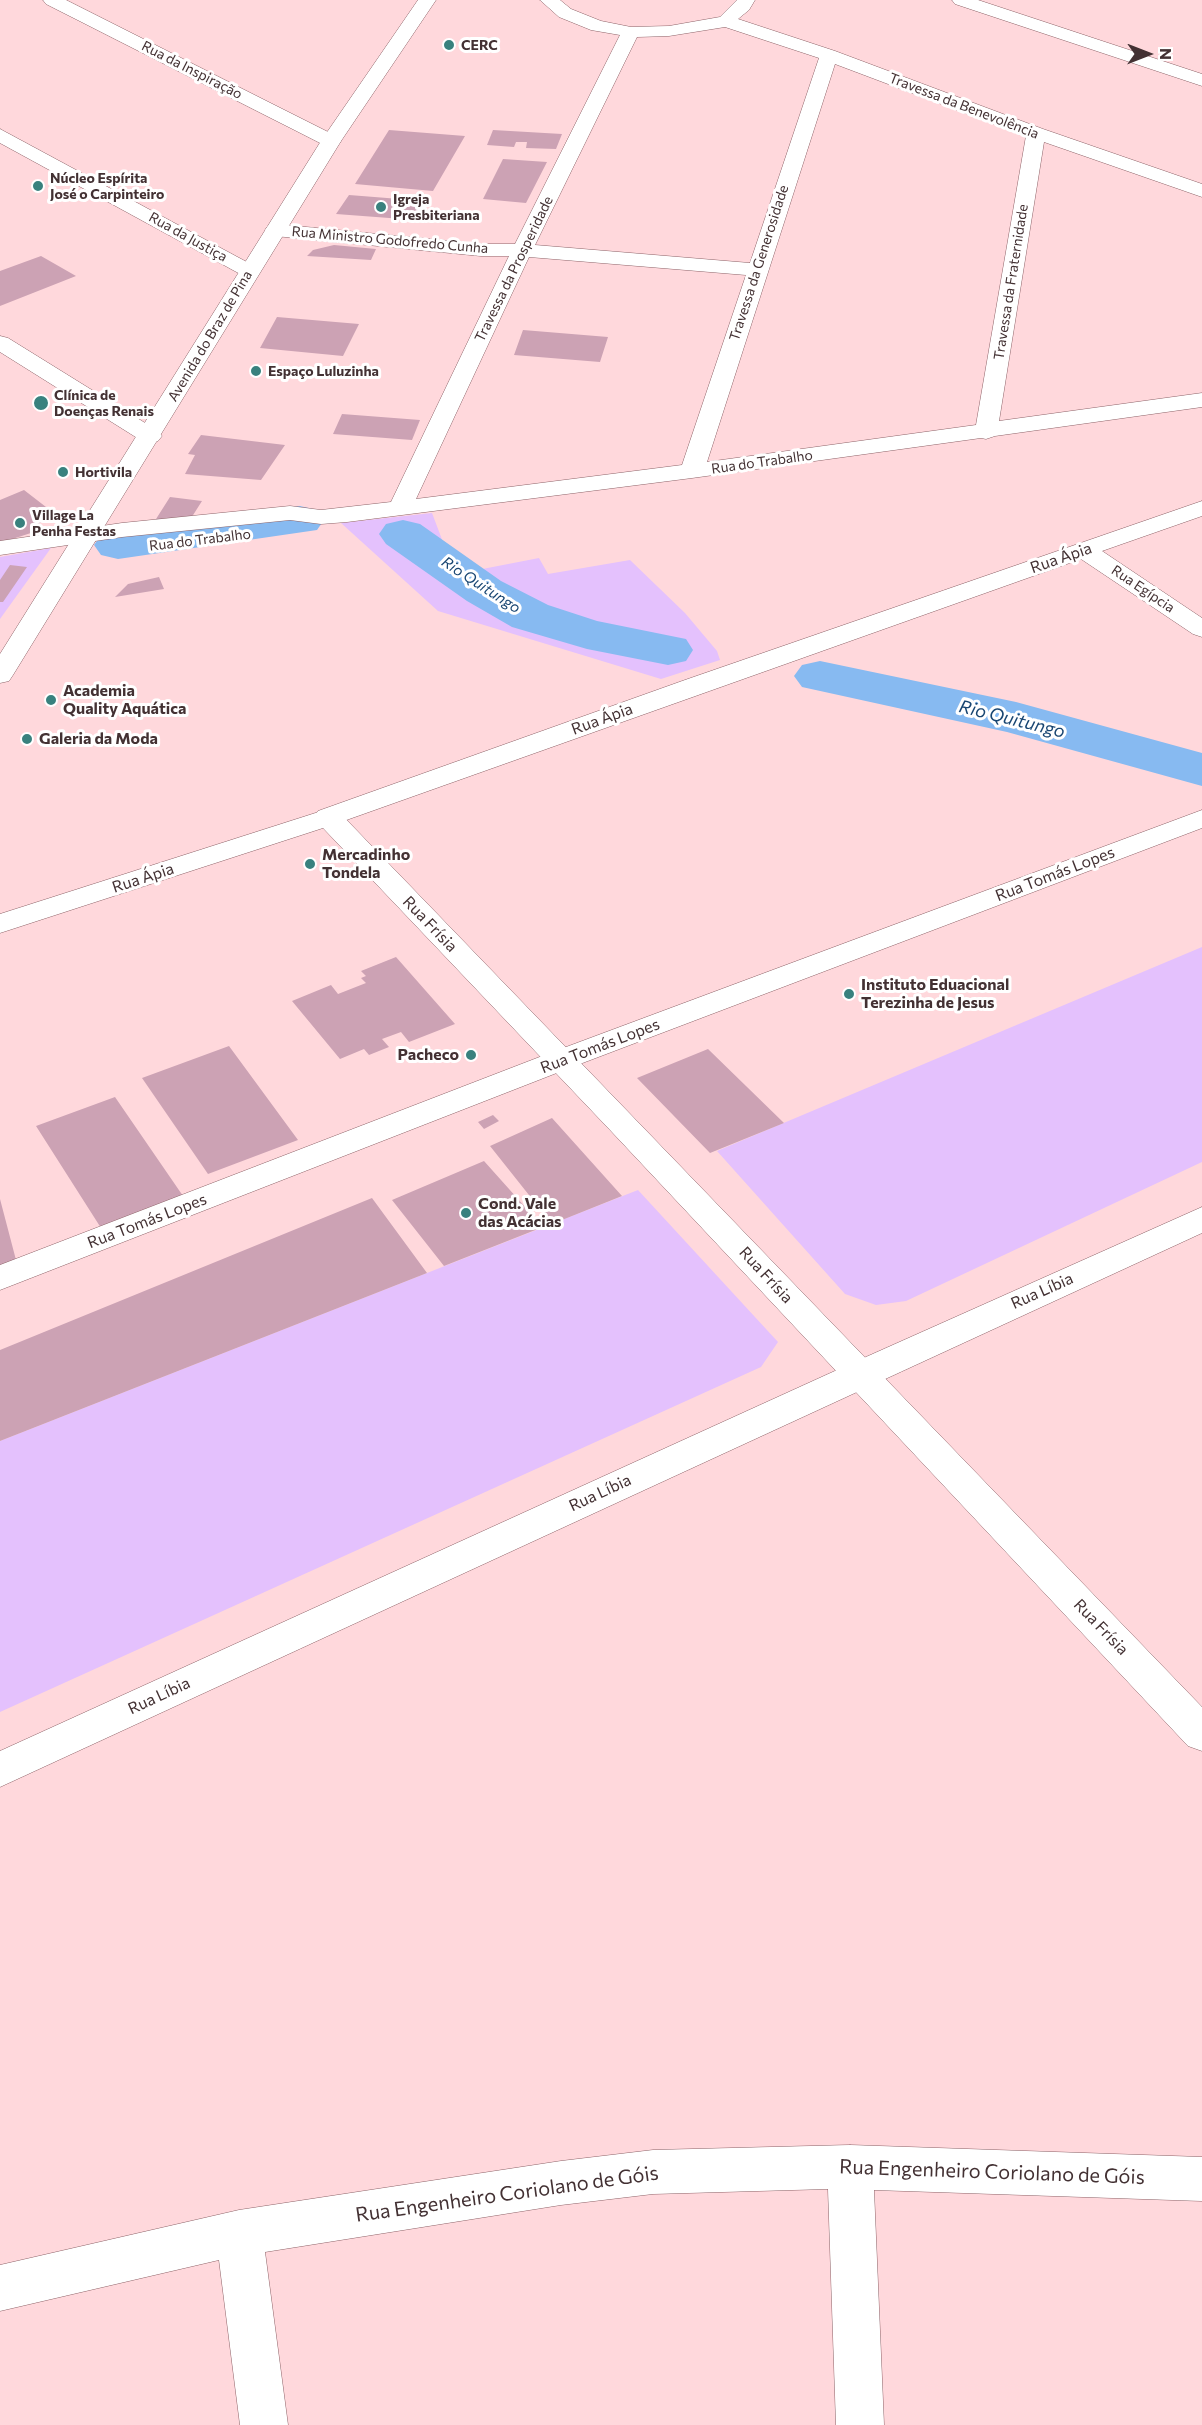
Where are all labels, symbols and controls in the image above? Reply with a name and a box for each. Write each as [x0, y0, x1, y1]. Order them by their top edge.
north arrow [1118, 24, 1178, 84]
street label: Rua da Inspiração [139, 37, 245, 103]
place label: CERC [461, 37, 498, 53]
marker: CERC [442, 38, 456, 52]
text: N [1157, 48, 1176, 60]
street label: Travessa da Benevolência [887, 70, 1041, 142]
place label: Núcleo Espírita José o Carpinteiro [50, 170, 164, 202]
marker: Núcleo Espírita José o Carpinteiro [31, 179, 45, 193]
street label: Travessa da Generosidade [726, 183, 792, 343]
place label: Igreja Presbiteriana [393, 191, 480, 224]
street label: Travessa da Prosperidade [471, 193, 557, 345]
marker: Igreja Presbiteriana [374, 200, 388, 214]
street label: Travessa da Fraternidade [990, 203, 1032, 361]
street label: Rua da Justiça [146, 209, 230, 265]
street label: Rua Ministro Godofredo Cunha [291, 223, 489, 257]
street label: Avenida do Braz de Pina [164, 268, 256, 404]
place label: Espaço Luluzinha [268, 363, 379, 379]
marker: Espaço Luluzinha [249, 364, 263, 378]
place label: Clínica de Doenças Renais [54, 387, 154, 419]
marker: Clínica de Doenças Renais [32, 394, 50, 412]
street label: Rua do Trabalho [710, 447, 814, 477]
place label: Hortivila [75, 464, 132, 480]
marker: Hortivila [56, 465, 70, 479]
place label: Village La Penha Festas [32, 507, 116, 540]
marker: Village La Penha Festas [13, 516, 27, 530]
street label: Rua do Trabalho [148, 525, 252, 555]
street label: Rua Ápia [1028, 539, 1094, 577]
water label: Rio Quitungo [438, 553, 524, 617]
street label: Rua Egípcia [1108, 562, 1178, 616]
place label: Academia Quality Aquática [63, 681, 186, 719]
marker: Academia Quality Aquática [44, 693, 58, 707]
water label: Rio Quitungo [957, 695, 1067, 743]
street label: Rua Ápia [569, 699, 635, 739]
place label: Galeria da Moda [39, 729, 158, 749]
marker: Galeria da Moda [20, 732, 34, 746]
street label: Rua Tomás Lopes [993, 842, 1117, 906]
place label: Mercadinho Tondela [322, 845, 410, 883]
marker: Mercadinho Tondela [303, 857, 317, 871]
street label: Rua Ápia [110, 859, 176, 897]
street label: Rua Frísia [399, 892, 461, 956]
place label: Instituto Eduacional Terezinha de Jesus [861, 975, 1009, 1013]
marker: Instituto Eduacional Terezinha de Jesus [842, 987, 856, 1001]
street label: Rua Tomás Lopes [538, 1014, 662, 1078]
place label: Pacheco [397, 1045, 459, 1065]
marker: Pacheco [464, 1048, 478, 1062]
street label: Rua Tomás Lopes [85, 1189, 209, 1253]
place label: Cond. Vale das Acácias [478, 1194, 562, 1232]
marker: Cond. Vale das Acácias [459, 1206, 473, 1220]
street label: Rua Frísia [735, 1243, 797, 1307]
street label: Rua Líbia [1008, 1269, 1076, 1313]
street label: Rua Líbia [566, 1470, 634, 1516]
street label: Rua Frísia [1070, 1595, 1132, 1659]
street label: Rua Líbia [125, 1673, 193, 1719]
street label: Rua Engenheiro Coriolano de Góis [839, 2155, 1145, 2189]
street label: Rua Engenheiro Coriolano de Góis [354, 2161, 660, 2227]

